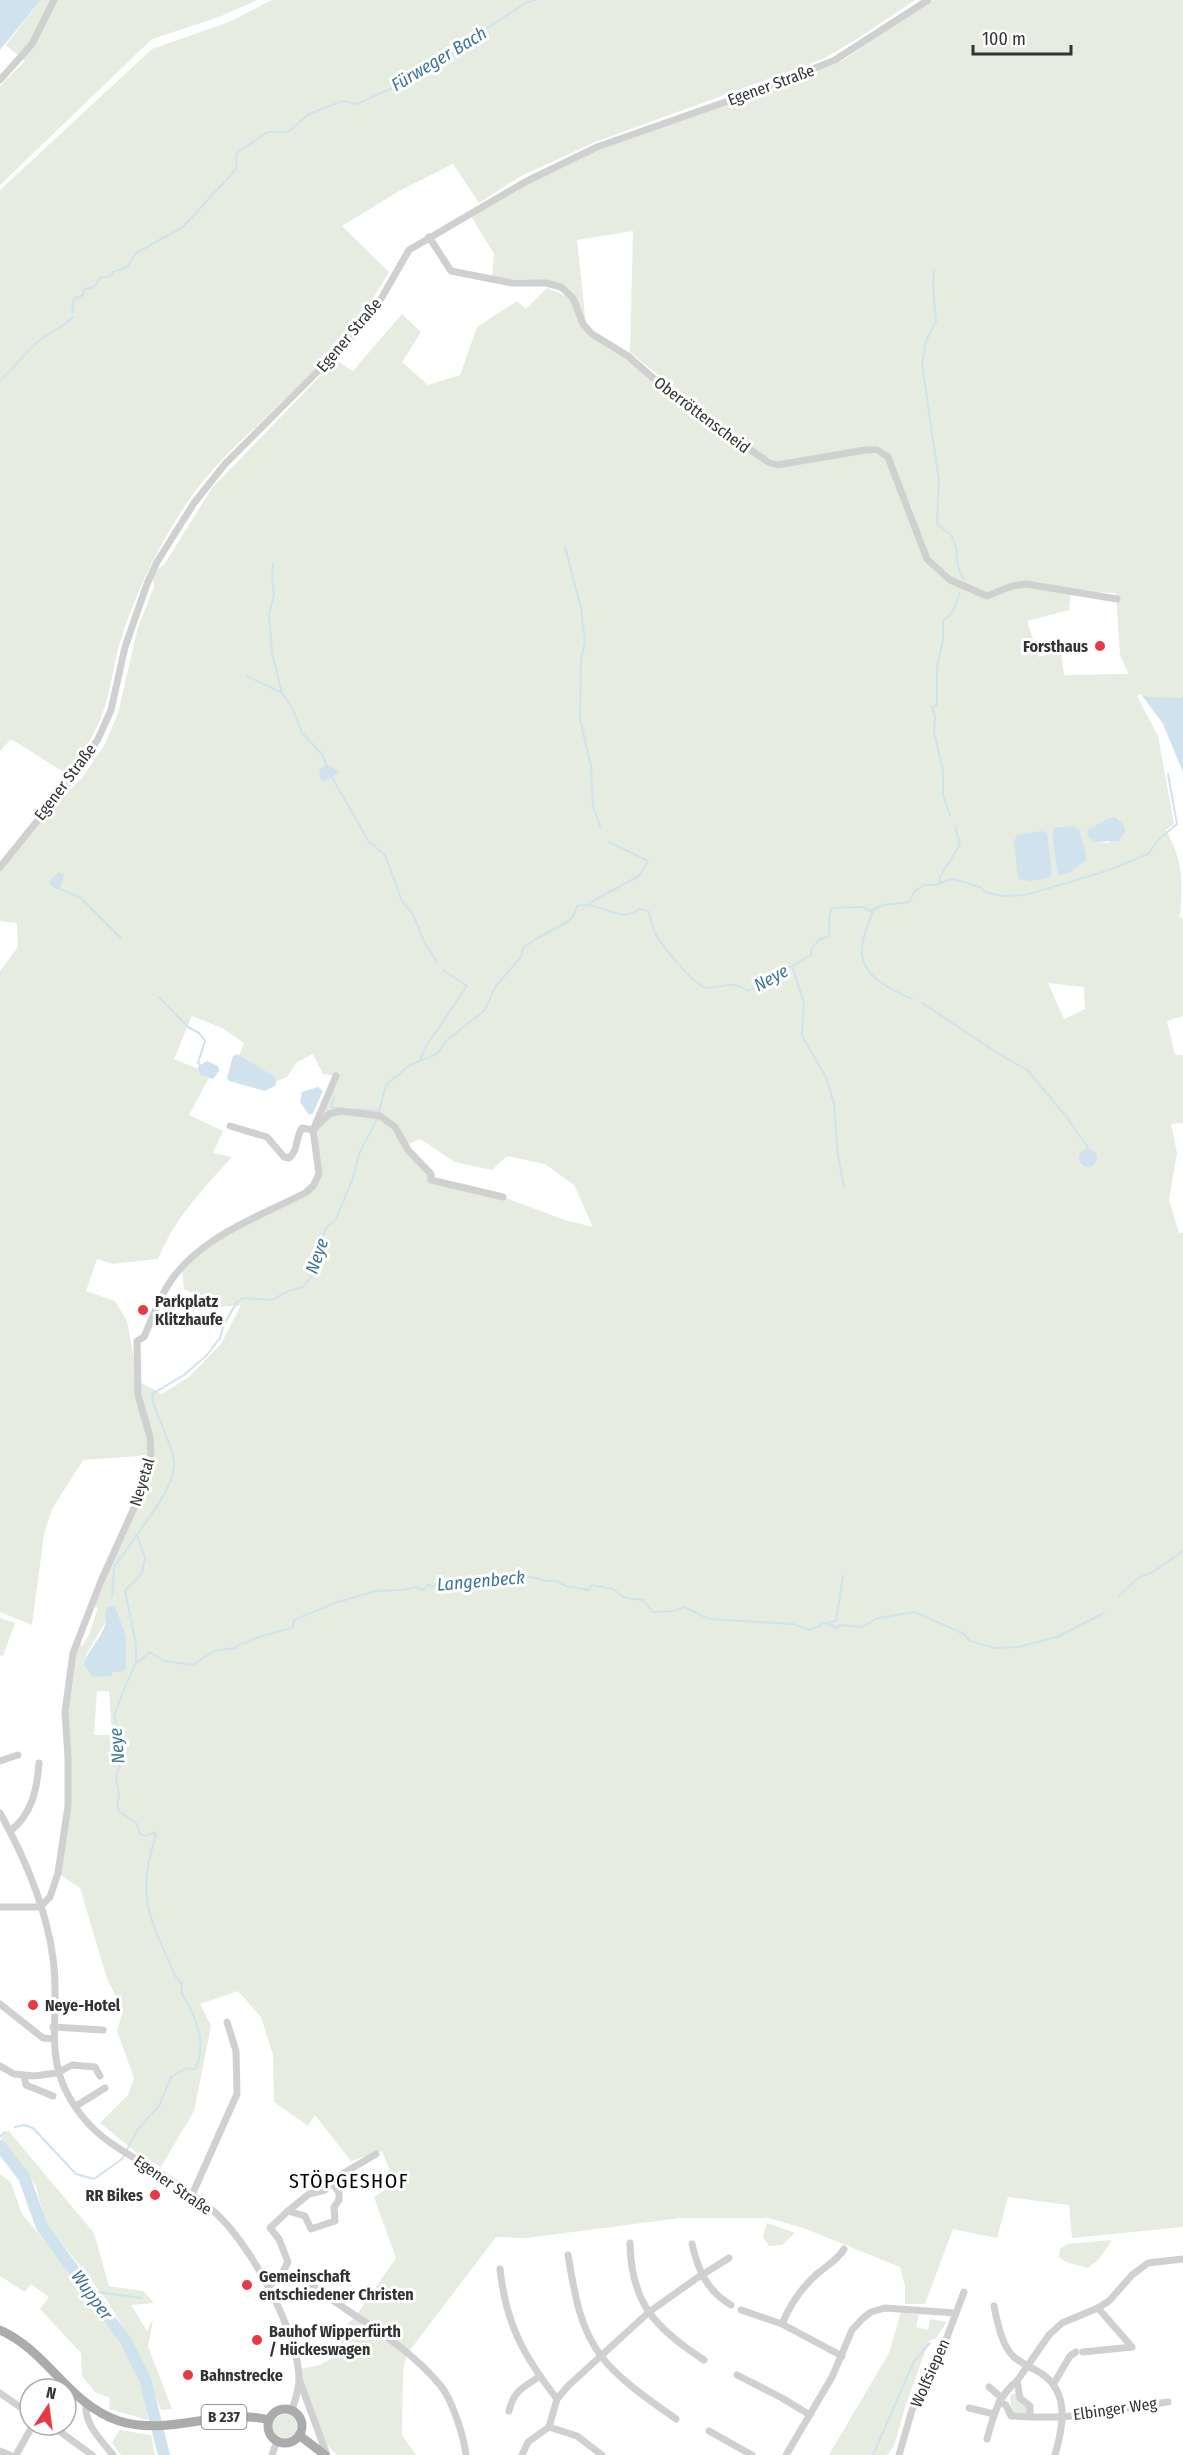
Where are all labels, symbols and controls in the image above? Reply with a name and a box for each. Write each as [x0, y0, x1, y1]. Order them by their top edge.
scale bar [973, 18, 1070, 56]
water label: Fürweger Bach [387, 22, 491, 96]
text: 100 m [982, 28, 1026, 50]
street label: Egener Straße [725, 61, 817, 109]
street label: Egener Straße [313, 294, 385, 376]
street label: Oberröttenscheid [650, 373, 754, 457]
place label: Forsthaus [1023, 637, 1088, 656]
marker: Forsthaus [1093, 639, 1107, 653]
street label: Egener Straße [30, 740, 100, 824]
water label: Neye [750, 959, 792, 996]
water label: Neye [301, 1235, 333, 1277]
place label: Parkplatz Klitzhaufe [155, 1292, 223, 1329]
marker: Parkplatz Klitzhaufe [136, 1303, 150, 1317]
street label: Neyetal [126, 1456, 158, 1508]
water label: Langenbeck [436, 1566, 526, 1596]
water label: Neye [104, 1727, 130, 1765]
place label: Neye-Hotel [45, 1996, 121, 2015]
marker: Neye-Hotel [26, 1998, 40, 2012]
street label: Egener Straße [130, 2151, 216, 2219]
district label: STÖPGESHOF [289, 2169, 409, 2193]
place label: RR Bikes [86, 2186, 143, 2205]
marker: RR Bikes [148, 2188, 162, 2202]
water label: Wupper [67, 2266, 118, 2325]
place label: Gemeinschaft entschiedener Christen [259, 2267, 414, 2304]
marker: Gemeinschaft entschiedener Christen [240, 2278, 254, 2292]
place label: Bauhof Wipperfürth / Hückeswagen [269, 2322, 401, 2359]
marker: Bauhof Wipperfürth / Hückeswagen [250, 2333, 264, 2347]
street label: Wolfsiepen [906, 2336, 954, 2410]
place label: Bahnstrecke [200, 2366, 283, 2385]
marker: Bahnstrecke [181, 2368, 195, 2382]
north arrow [18, 2377, 78, 2437]
text: N [44, 2383, 58, 2403]
street label: Elbinger Weg [1072, 2394, 1159, 2424]
road number: B 237 [202, 2405, 246, 2429]

